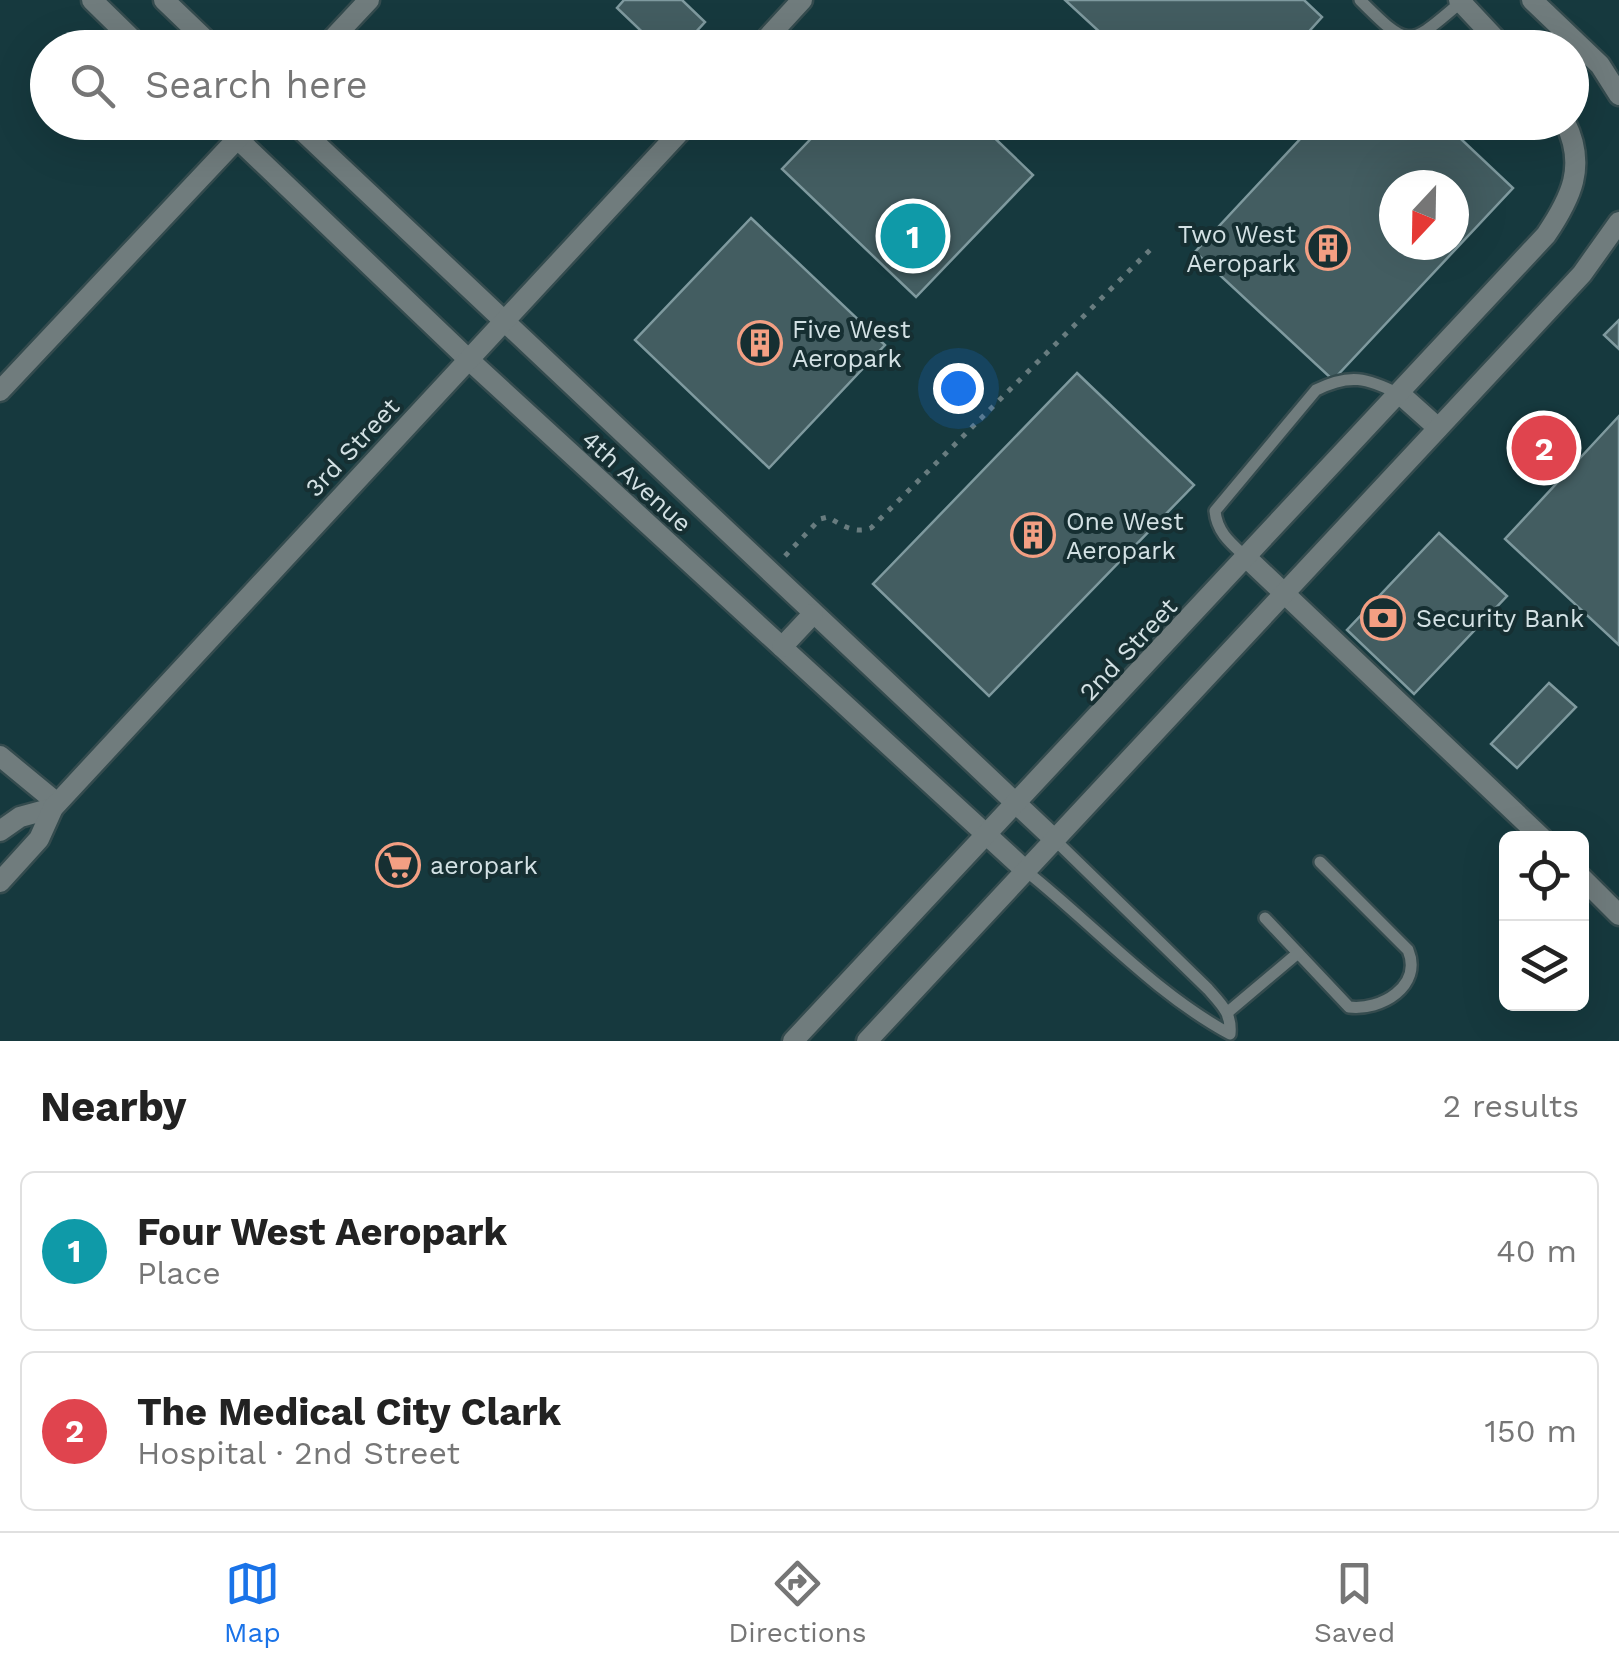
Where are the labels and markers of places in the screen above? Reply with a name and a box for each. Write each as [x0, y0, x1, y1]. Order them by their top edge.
pin: 1 [880, 198, 946, 274]
place label: Two West Aeropark [1178, 220, 1297, 278]
building icon: Two West Aeropark [1305, 225, 1351, 271]
place label: Five West Aeropark [792, 315, 911, 373]
building icon: Five West Aeropark [737, 320, 783, 366]
pin: 2 [1512, 410, 1576, 486]
place label: One West Aeropark [1066, 507, 1184, 565]
building icon: One West Aeropark [1010, 512, 1056, 558]
bank icon: Security Bank [1360, 595, 1406, 641]
place label: Security Bank [1416, 604, 1584, 633]
supermarket icon: aeropark [375, 842, 421, 888]
place label: aeropark [430, 851, 538, 880]

